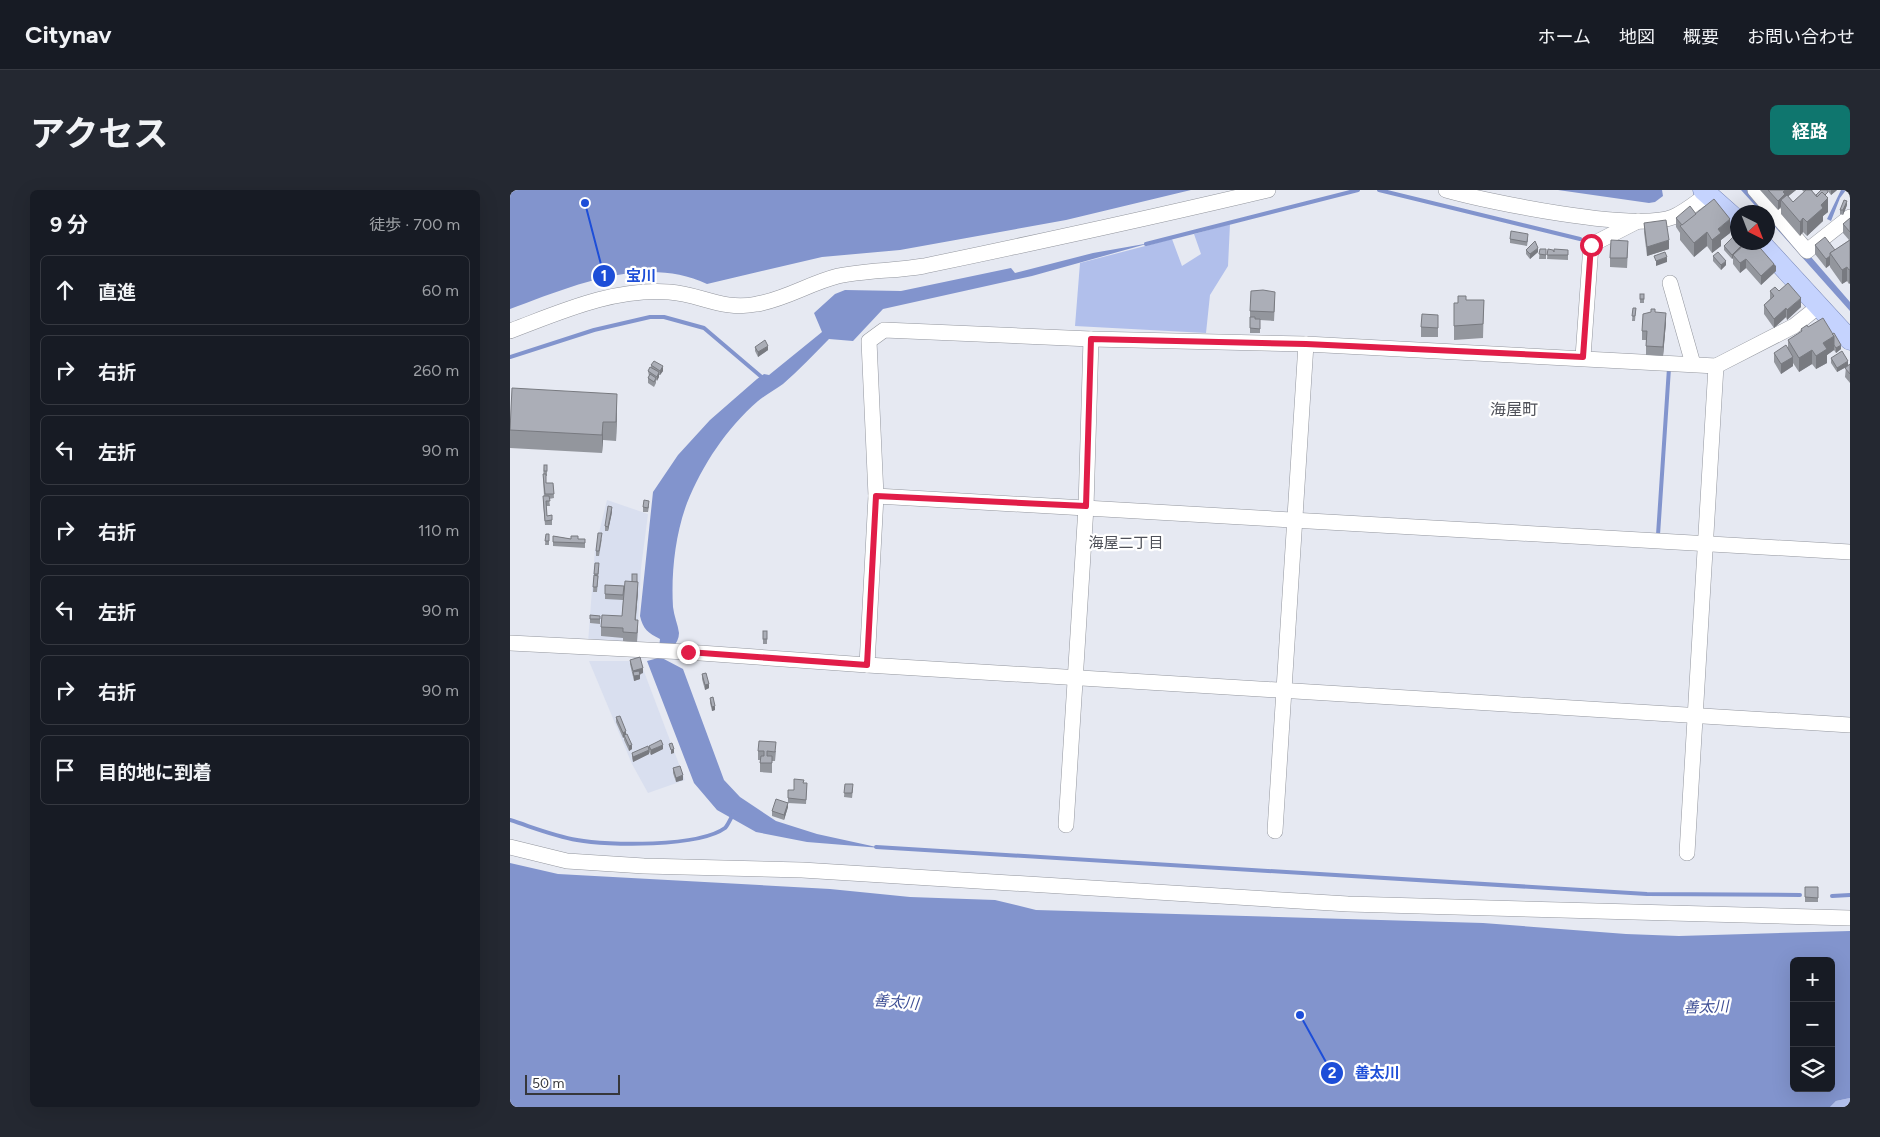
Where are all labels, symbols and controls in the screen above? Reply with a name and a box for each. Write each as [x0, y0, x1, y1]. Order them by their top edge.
text: Citynav [25, 20, 112, 49]
text: ホーム [1538, 26, 1591, 48]
text: 地図 [1619, 26, 1655, 48]
text: 概要 [1683, 26, 1719, 48]
text: お問い合わせ [1747, 26, 1855, 48]
button: 経路 [1770, 105, 1850, 155]
text: アクセス [30, 113, 168, 155]
north arrow [1730, 205, 1775, 250]
text: 9 分 [50, 212, 88, 237]
text: 徒歩 · 700 m [369, 215, 460, 234]
route start [1580, 234, 1603, 257]
callout: 宝川 [591, 261, 666, 291]
text: 1 [601, 267, 607, 285]
text: 宝川 [626, 267, 656, 285]
icon: ahead [51, 276, 79, 304]
text: 直進 [98, 281, 136, 304]
text: 60 m [422, 281, 459, 300]
icon: right [51, 356, 79, 384]
text: 右折 [98, 361, 136, 384]
text: 260 m [413, 361, 459, 380]
district label: 海屋町 [1490, 400, 1538, 419]
icon: left [51, 436, 79, 464]
text: 左折 [98, 441, 136, 464]
text: 90 m [422, 441, 459, 460]
icon: right [51, 516, 79, 544]
text: 右折 [98, 521, 136, 544]
text: 110 m [418, 521, 459, 540]
district label: 海屋二丁目 [1088, 534, 1164, 552]
icon: left [51, 596, 79, 624]
text: 左折 [98, 601, 136, 624]
text: 90 m [422, 601, 459, 620]
route end [677, 641, 700, 664]
icon: right [51, 676, 79, 704]
text: 右折 [98, 681, 136, 704]
text: 90 m [422, 681, 459, 700]
icon: arrive [51, 756, 79, 784]
text: 目的地に到着 [98, 761, 212, 784]
map controls [1790, 957, 1835, 1092]
button: + [1790, 957, 1835, 1002]
water label: 善太川 [873, 991, 921, 1013]
water label: 善太川 [1683, 997, 1731, 1017]
button: − [1790, 1002, 1835, 1047]
button: layers [1790, 1047, 1835, 1092]
callout: 善太川 [1319, 1058, 1409, 1088]
text: 2 [1328, 1064, 1337, 1082]
text: 善太川 [1354, 1064, 1400, 1082]
scale bar [525, 1072, 620, 1095]
text: 50 m [532, 1075, 564, 1092]

